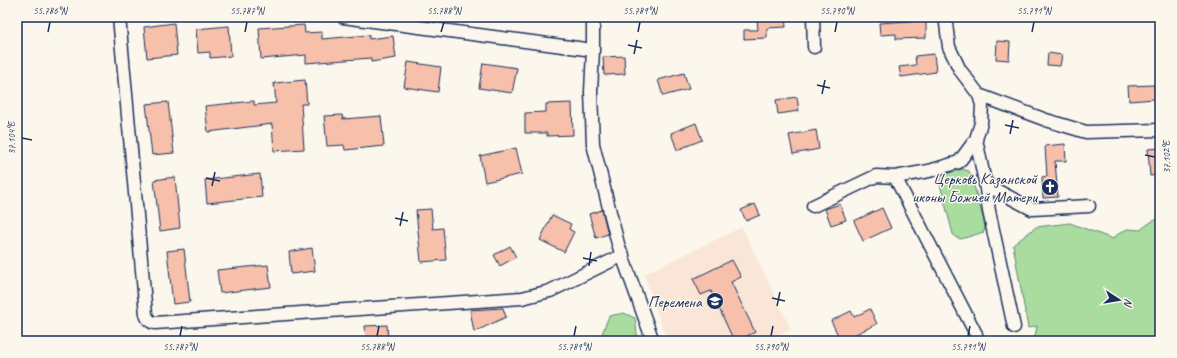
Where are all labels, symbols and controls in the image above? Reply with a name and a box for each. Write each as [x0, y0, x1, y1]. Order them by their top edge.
text: 55.786°N [33, 4, 69, 17]
text: 55.787°N [230, 4, 266, 17]
text: 55.788°N [427, 4, 463, 17]
text: 55.789°N [623, 4, 659, 17]
text: 55.790°N [820, 4, 856, 17]
text: 55.791°N [1017, 4, 1053, 17]
text: 37.104°E [5, 120, 18, 154]
text: 37.102°E [1160, 139, 1173, 173]
place label: Церковь Казанской иконы Божией Матери [912, 169, 1038, 207]
church icon: Церковь Казанской иконы Божией Матери [1040, 177, 1060, 197]
north arrow [1099, 280, 1139, 320]
school or university icon: Перемена [705, 291, 725, 311]
place label: Перемена [648, 292, 703, 312]
text: N [1121, 297, 1136, 309]
text: 55.787°N [163, 340, 199, 353]
text: 55.788°N [360, 340, 396, 353]
text: 55.789°N [557, 340, 593, 353]
text: 55.790°N [754, 340, 790, 353]
text: 55.791°N [951, 340, 987, 353]

